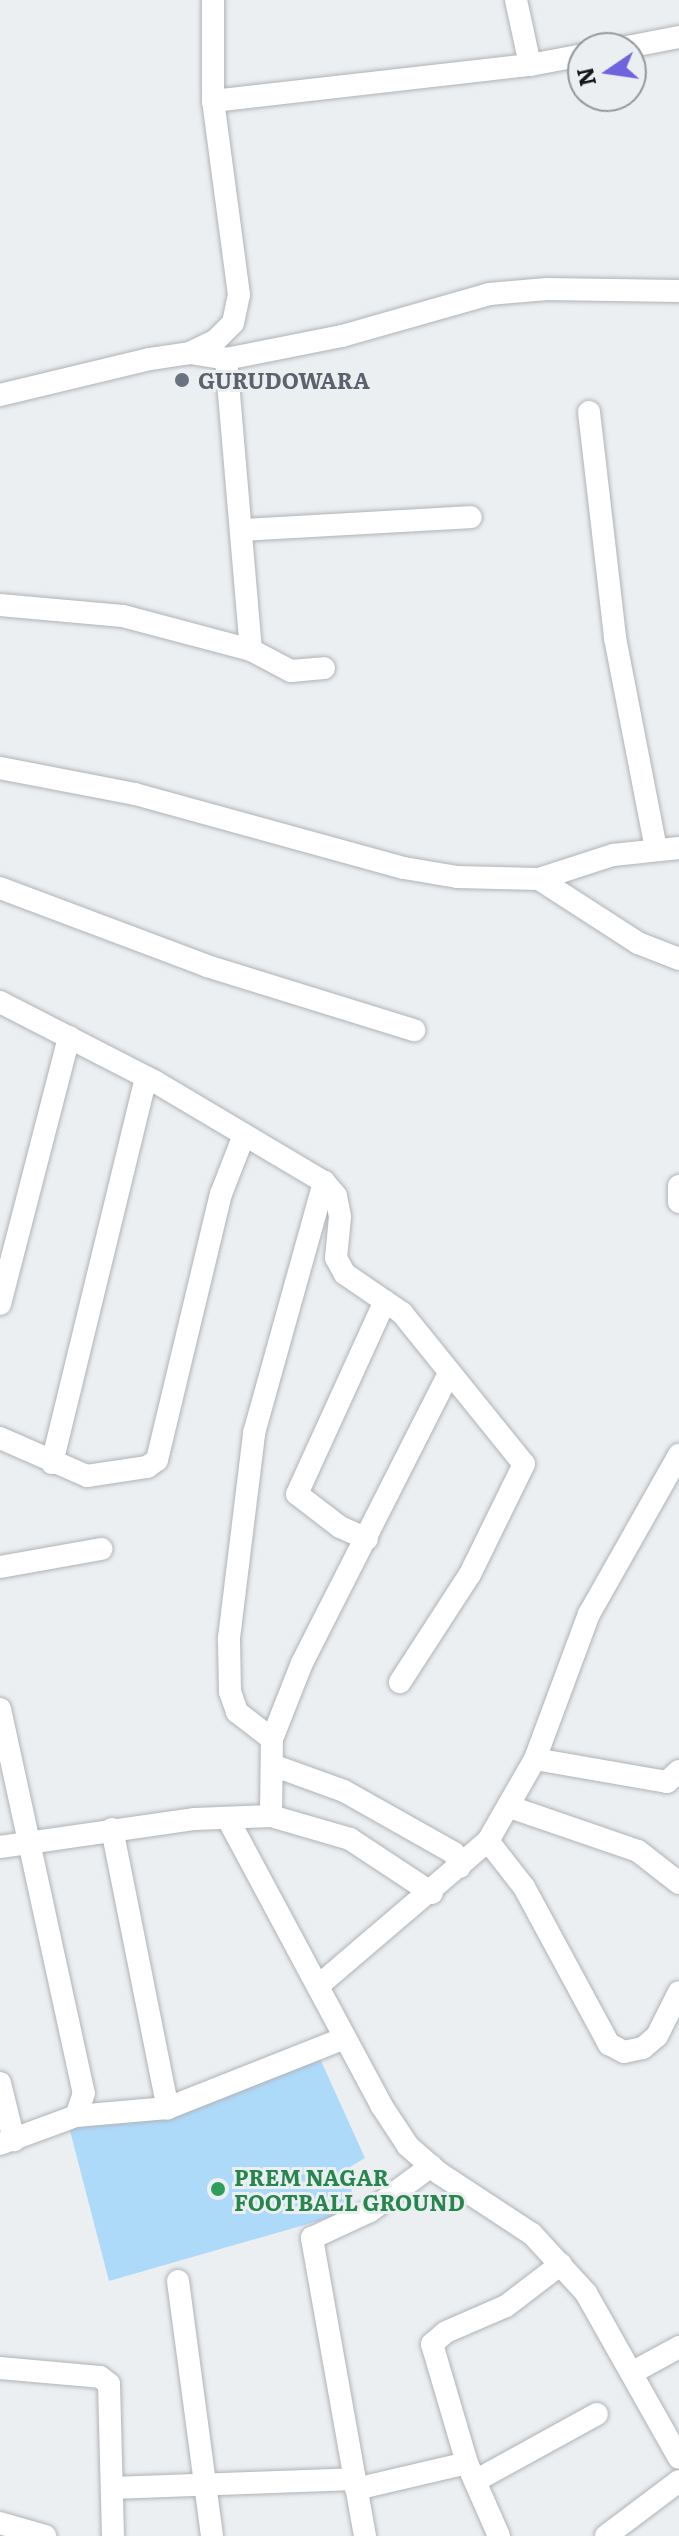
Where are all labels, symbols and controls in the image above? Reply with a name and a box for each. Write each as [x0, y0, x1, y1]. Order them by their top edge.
north arrow [567, 32, 647, 112]
text: N [567, 64, 603, 90]
place label: GURUDOWARA [198, 367, 370, 393]
marker: GURUDOWARA [173, 371, 191, 389]
place label: PREM NAGAR FOOTBALL GROUND [234, 2163, 465, 2214]
marker: PREM NAGAR FOOTBALL GROUND [209, 2180, 227, 2198]

